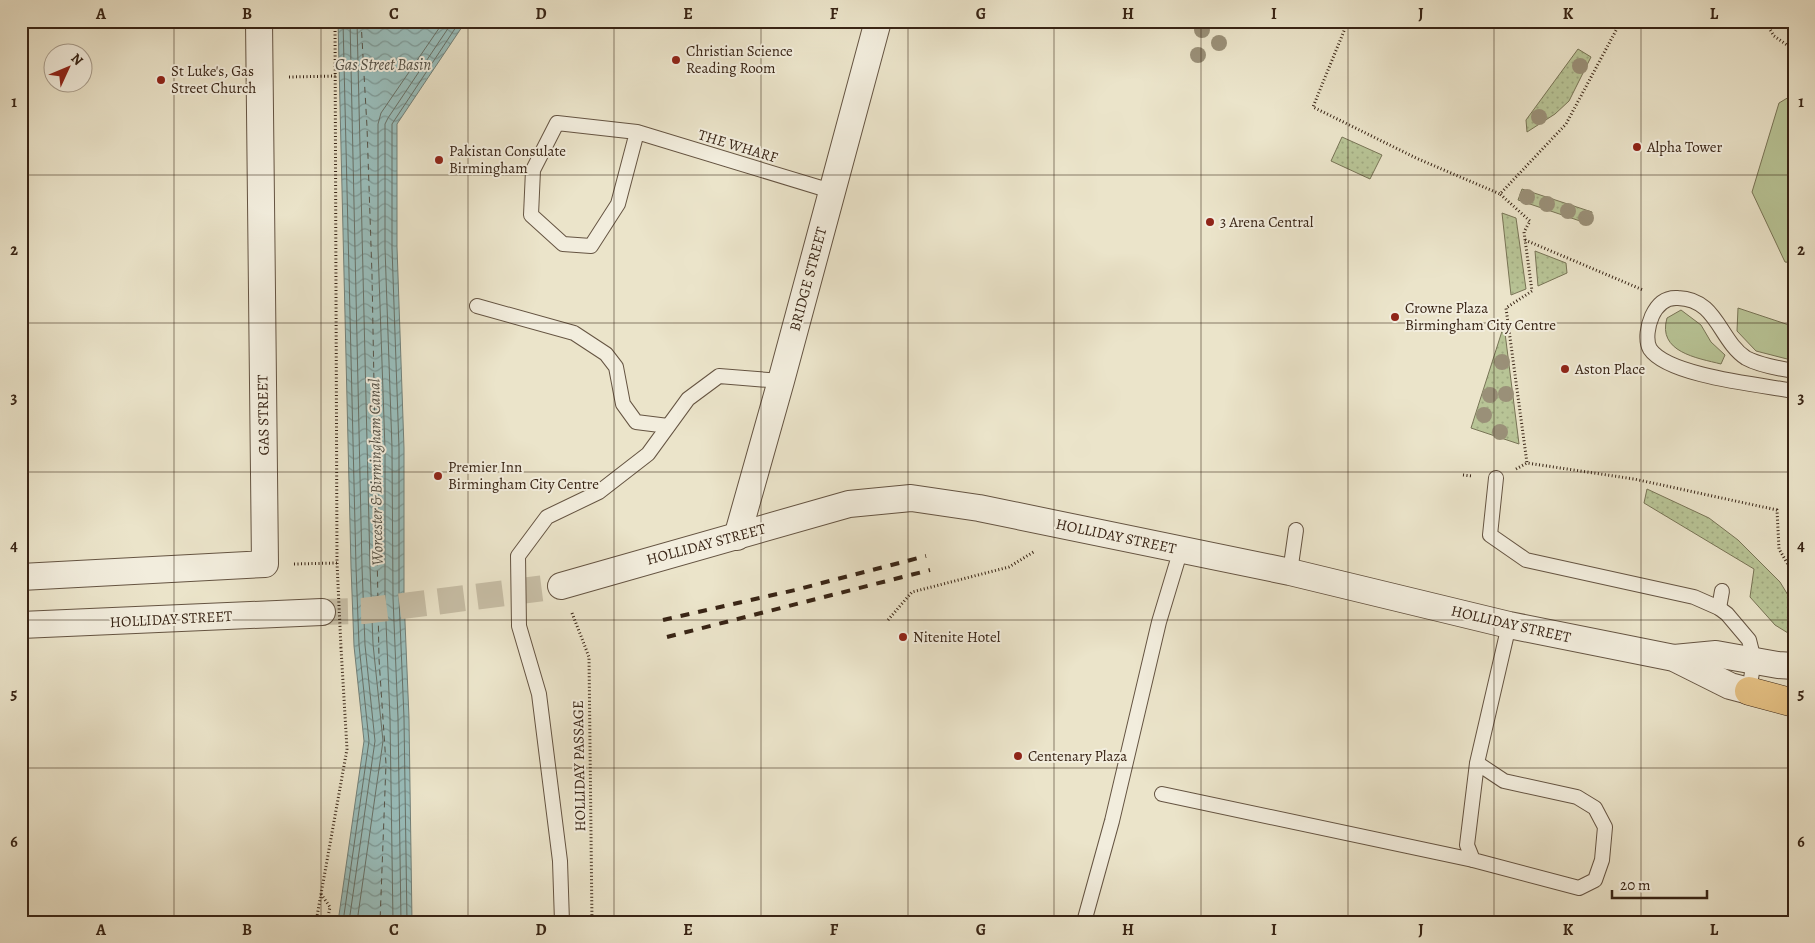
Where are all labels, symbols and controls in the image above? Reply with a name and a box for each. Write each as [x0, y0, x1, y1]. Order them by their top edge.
text: A [95, 3, 107, 25]
text: B [242, 3, 252, 25]
text: C [389, 3, 399, 25]
text: D [535, 3, 547, 25]
text: E [683, 3, 693, 25]
text: F [830, 3, 839, 25]
text: G [976, 3, 986, 25]
text: H [1122, 3, 1134, 25]
text: I [1271, 3, 1277, 25]
text: J [1418, 3, 1424, 25]
text: K [1563, 3, 1574, 25]
text: L [1710, 3, 1719, 25]
place label: Christian Science Reading Room [686, 41, 793, 78]
north arrow [42, 42, 92, 92]
text: N [67, 49, 87, 70]
water label: Gas Street Basin [335, 54, 431, 76]
marker: Christian Science Reading Room [670, 54, 682, 66]
place label: St Luke's, Gas Street Church [171, 61, 256, 98]
marker: St Luke's, Gas Street Church [155, 74, 167, 86]
text: 1 [11, 91, 17, 113]
text: 1 [1798, 91, 1804, 113]
street label: THE WHARF [696, 124, 780, 168]
place label: Alpha Tower [1646, 137, 1723, 157]
place label: Pakistan Consulate Birmingham [449, 141, 566, 178]
marker: Alpha Tower [1631, 141, 1643, 153]
marker: Pakistan Consulate Birmingham [433, 154, 445, 166]
place label: 3 Arena Central [1220, 212, 1314, 232]
marker: 3 Arena Central [1204, 216, 1216, 228]
street label: BRIDGE STREET [784, 224, 832, 333]
text: 2 [10, 239, 18, 261]
text: 2 [1797, 239, 1805, 261]
place label: Crowne Plaza Birmingham City Centre [1405, 298, 1556, 335]
marker: Crowne Plaza Birmingham City Centre [1389, 311, 1401, 323]
place label: Aston Place [1574, 359, 1645, 379]
marker: Aston Place [1559, 363, 1571, 375]
street label: GAS STREET [252, 374, 274, 456]
water label: Worcester & Birmingham Canal [363, 378, 389, 566]
text: 3 [11, 387, 18, 409]
text: 3 [1798, 387, 1805, 409]
place label: Premier Inn Birmingham City Centre [448, 457, 599, 494]
marker: Premier Inn Birmingham City Centre [432, 470, 444, 482]
street label: HOLLIDAY STREET [1054, 513, 1179, 559]
street label: HOLLIDAY STREET [644, 518, 769, 570]
text: 4 [10, 535, 18, 557]
text: 4 [1797, 535, 1805, 557]
street label: HOLLIDAY STREET [1449, 600, 1574, 648]
street label: HOLLIDAY STREET [109, 606, 234, 632]
place label: Nitenite Hotel [913, 627, 1001, 647]
marker: Nitenite Hotel [897, 631, 909, 643]
text: 5 [11, 683, 18, 705]
text: 5 [1798, 683, 1805, 705]
street label: HOLLIDAY PASSAGE [568, 700, 590, 832]
place label: Centenary Plaza [1028, 746, 1127, 766]
marker: Centenary Plaza [1012, 750, 1024, 762]
text: 6 [10, 831, 18, 853]
text: 6 [1797, 831, 1805, 853]
scale bar [1612, 868, 1708, 900]
text: 20 m [1620, 875, 1651, 895]
text: A [95, 919, 107, 941]
text: B [242, 919, 252, 941]
text: C [389, 919, 399, 941]
text: D [535, 919, 547, 941]
text: E [683, 919, 693, 941]
text: F [830, 919, 839, 941]
text: G [976, 919, 986, 941]
text: H [1122, 919, 1134, 941]
text: I [1271, 919, 1277, 941]
text: J [1418, 919, 1424, 941]
text: K [1563, 919, 1574, 941]
text: L [1710, 919, 1719, 941]

